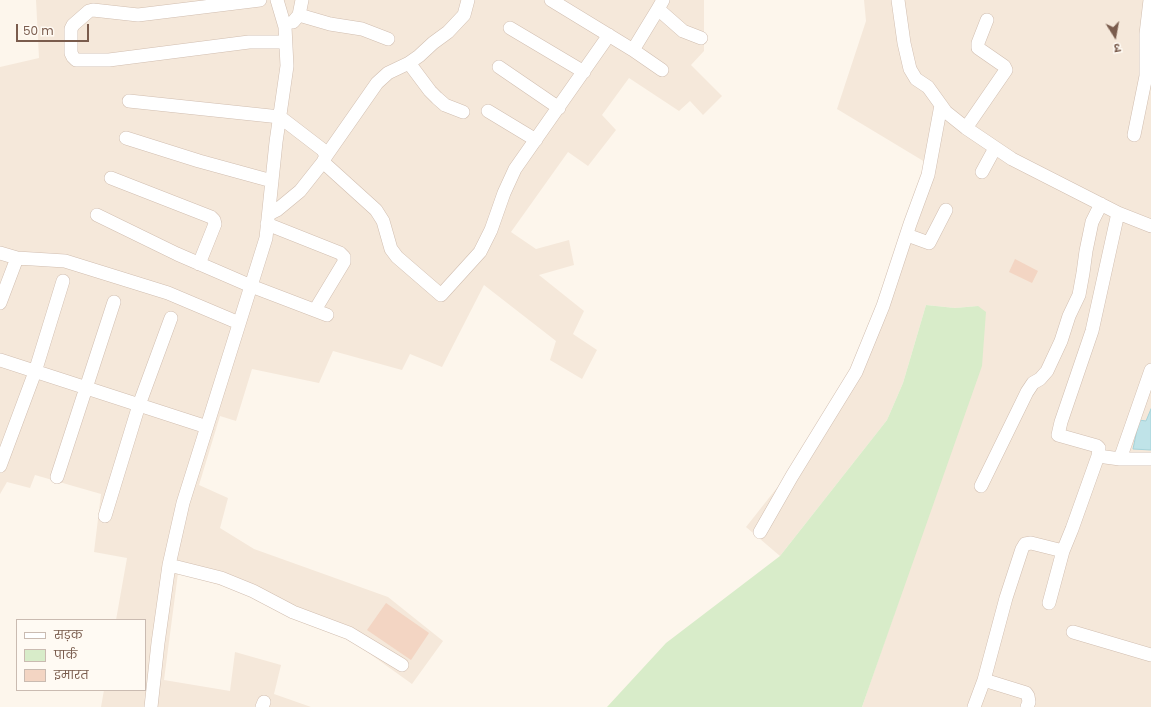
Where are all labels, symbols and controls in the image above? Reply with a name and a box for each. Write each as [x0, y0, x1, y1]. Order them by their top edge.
scale bar [18, 16, 91, 42]
north arrow [1095, 16, 1135, 56]
text: 50 m [23, 22, 54, 39]
text: उ [1113, 39, 1122, 56]
legend [16, 619, 146, 691]
text: सड़क [54, 626, 83, 643]
text: पार्क [54, 646, 77, 663]
text: इमारत [54, 666, 89, 683]

